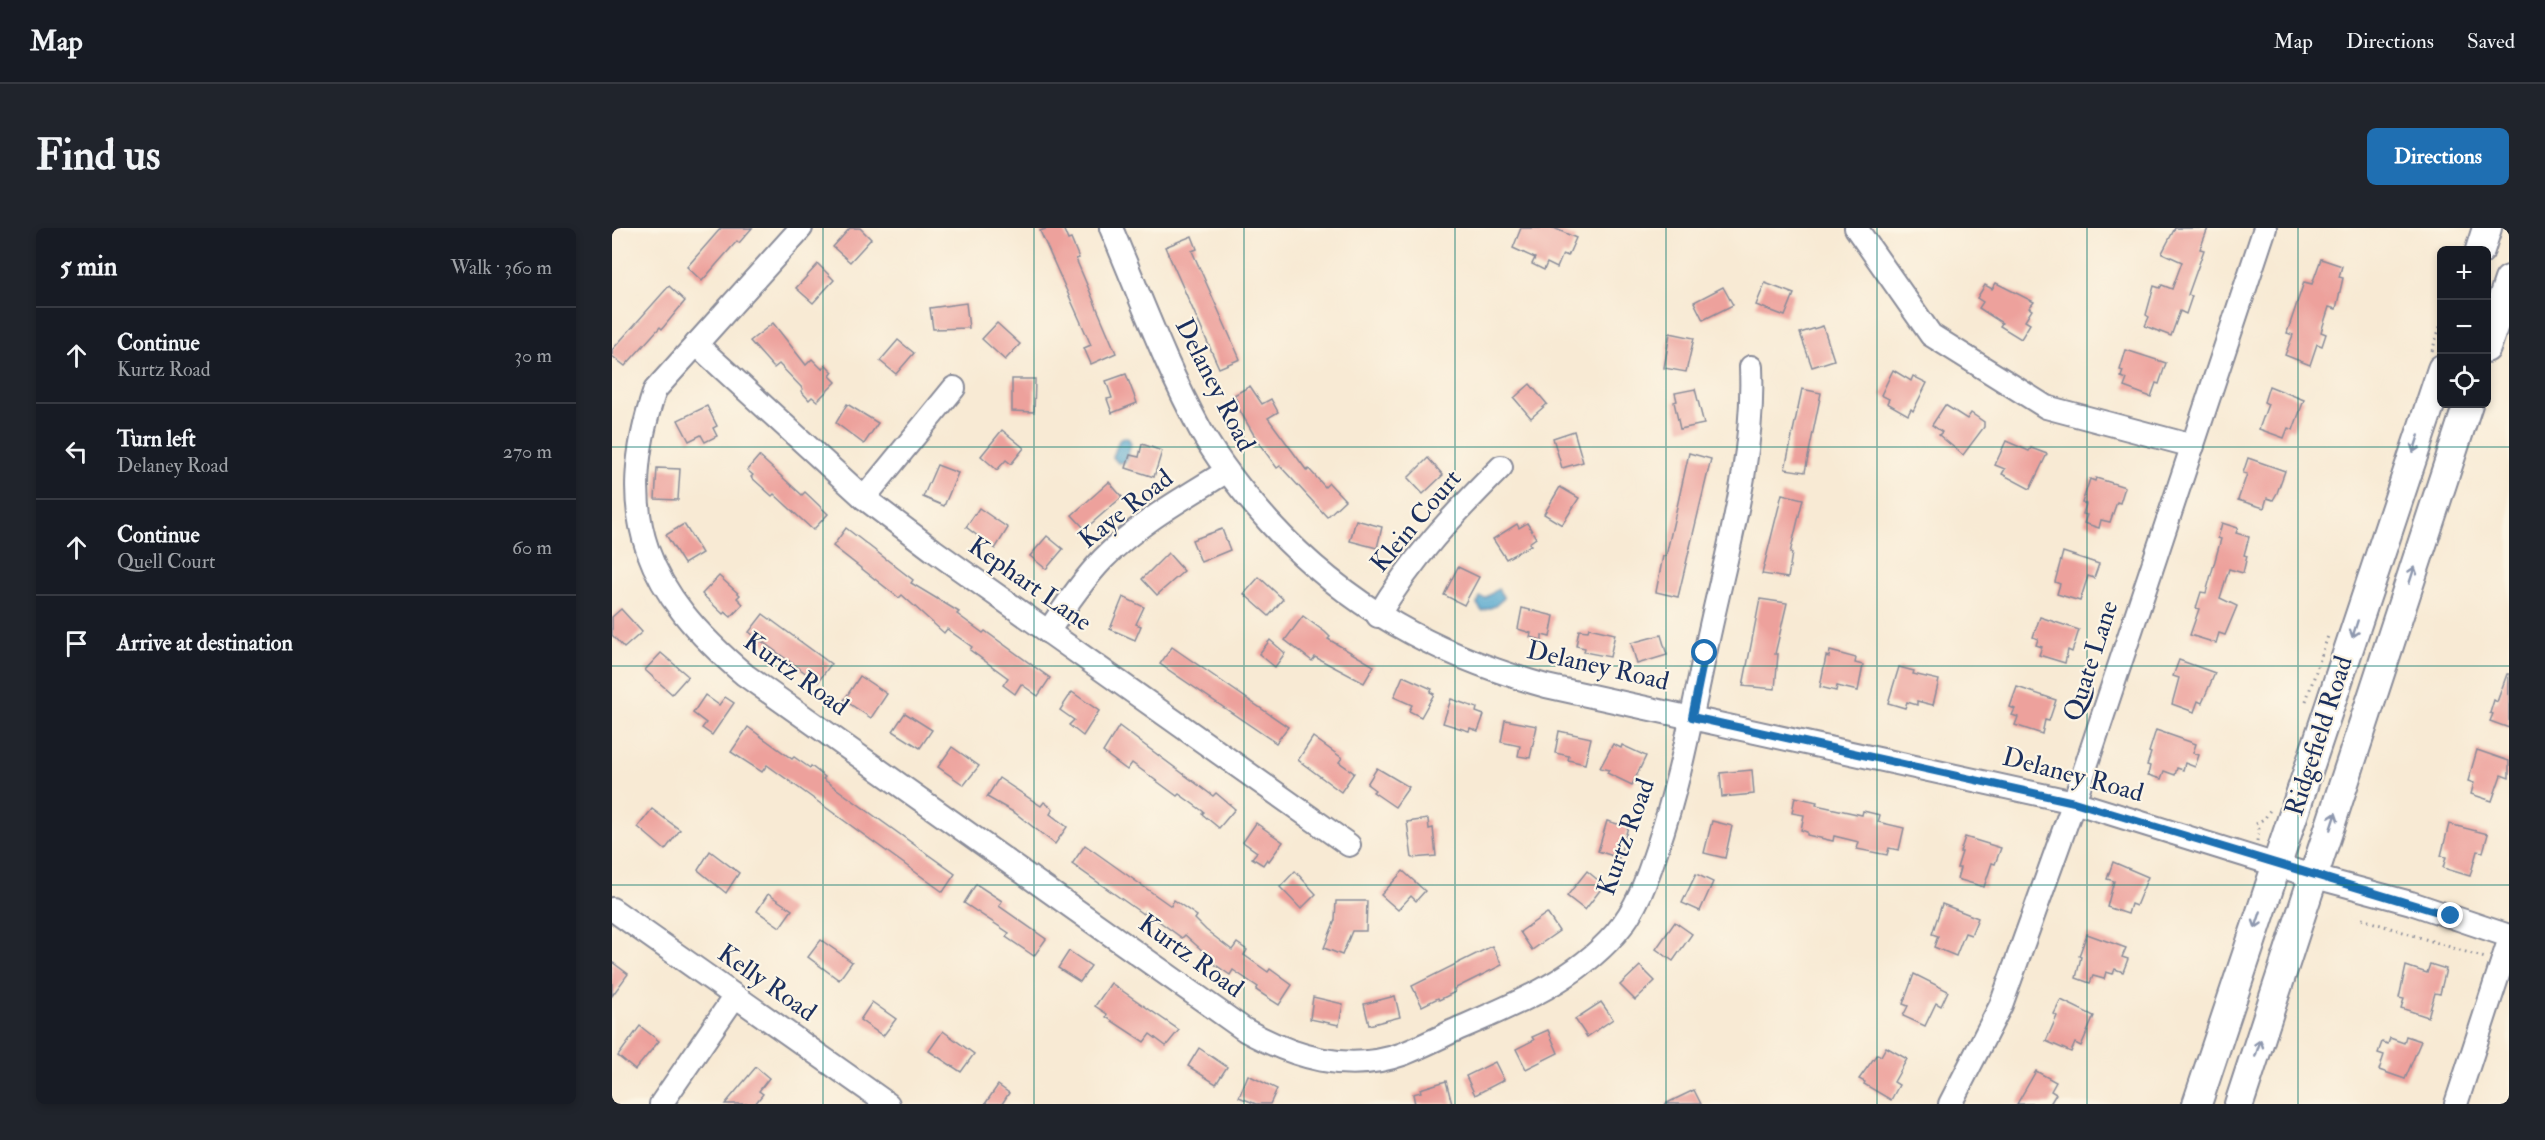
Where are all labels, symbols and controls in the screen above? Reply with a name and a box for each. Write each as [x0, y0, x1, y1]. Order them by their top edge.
text: Map [30, 24, 83, 59]
text: Map [2273, 28, 2313, 55]
text: Directions [2346, 28, 2434, 55]
text: Saved [2467, 28, 2515, 55]
button: Directions [2367, 128, 2509, 185]
text: Find us [36, 130, 160, 182]
map controls [2437, 246, 2491, 408]
button: + [2437, 246, 2491, 300]
text: 5 min [60, 251, 117, 283]
text: Walk · 360 m [450, 255, 552, 280]
button: − [2437, 300, 2491, 354]
street label: Delaney Road [1168, 313, 1262, 457]
text: Continue [117, 329, 200, 357]
icon: ahead [60, 339, 93, 372]
text: 30 m [514, 343, 552, 368]
button: locate [2437, 354, 2491, 408]
text: Kurtz Road [117, 357, 211, 382]
text: Turn left [117, 425, 196, 453]
one-way arrow [2410, 434, 2421, 453]
icon: left [60, 435, 93, 468]
text: 270 m [503, 439, 552, 464]
text: Delaney Road [117, 453, 228, 478]
street label: Kaye Road [1073, 462, 1180, 556]
street label: Klein Court [1364, 463, 1468, 579]
text: Continue [117, 521, 200, 549]
street label: Kephart Lane [962, 530, 1098, 639]
icon: ahead [60, 531, 93, 564]
text: 60 m [512, 535, 552, 560]
text: Quell Court [117, 549, 216, 574]
one-way arrow [2407, 566, 2418, 585]
street label: Quate Lane [2057, 597, 2126, 725]
one-way arrow [2349, 619, 2360, 638]
street label: Kurtz Road [737, 625, 855, 723]
icon: arrive [60, 627, 93, 660]
text: Arrive at destination [117, 629, 293, 657]
street label: Delaney Road [1524, 634, 1672, 698]
route start [1691, 639, 1717, 665]
street label: Ridgefield Road [2278, 652, 2360, 820]
street label: Delaney Road [1999, 741, 2147, 809]
street label: Kurtz Road [1590, 774, 1662, 900]
one-way arrow [2328, 812, 2339, 831]
route end [2437, 902, 2463, 928]
street label: Kurtz Road [1132, 907, 1250, 1005]
one-way arrow [2252, 910, 2263, 929]
street label: Kelly Road [711, 937, 823, 1029]
one-way arrow [2253, 1039, 2264, 1058]

